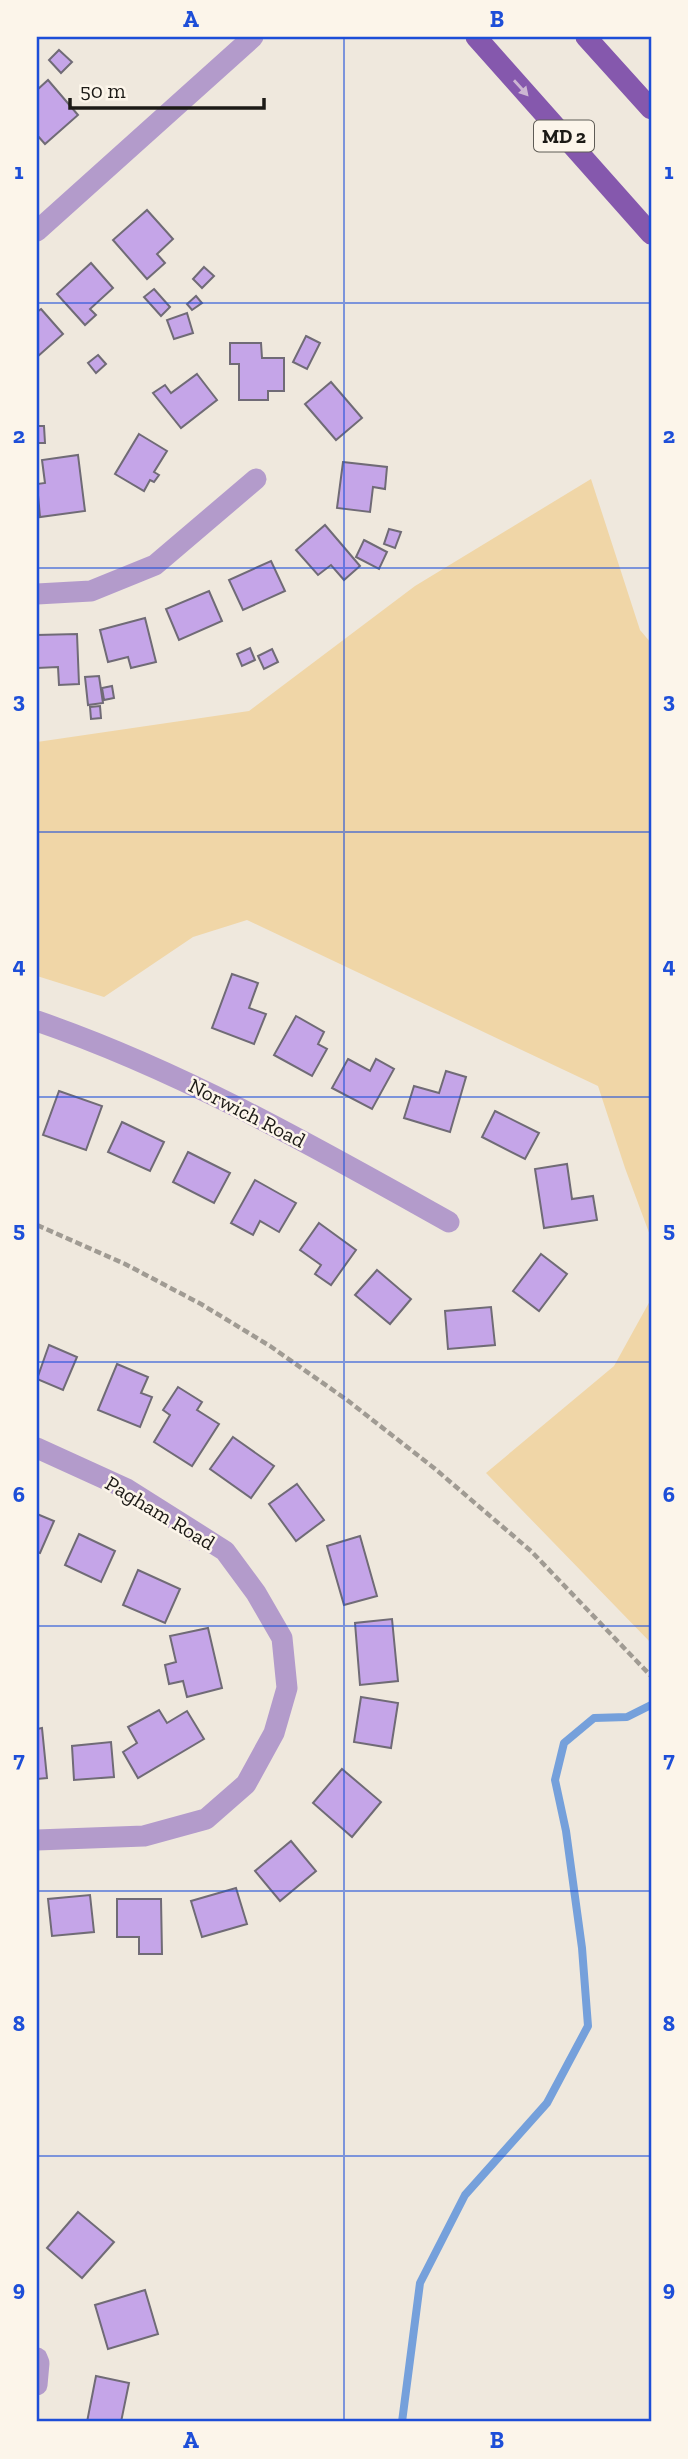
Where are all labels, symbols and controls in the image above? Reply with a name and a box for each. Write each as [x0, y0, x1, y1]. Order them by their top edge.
text: A [183, 5, 199, 33]
text: B [490, 5, 504, 33]
scale bar [70, 66, 264, 110]
text: 50 m [80, 78, 126, 103]
one-way arrow [513, 79, 529, 97]
road number: MD 2 [534, 120, 594, 152]
text: 1 [14, 157, 24, 185]
text: 1 [664, 157, 674, 185]
text: 2 [13, 421, 25, 449]
text: 2 [663, 421, 675, 449]
text: 3 [13, 686, 25, 714]
text: 3 [663, 686, 675, 714]
text: 4 [12, 951, 26, 979]
text: 4 [662, 951, 676, 979]
street label: Norwich Road [185, 1072, 310, 1153]
text: 5 [13, 1215, 25, 1243]
text: 5 [663, 1215, 675, 1243]
street label: Pagham Road [101, 1470, 220, 1555]
text: 6 [13, 1480, 25, 1508]
text: 6 [663, 1480, 675, 1508]
text: 7 [13, 1745, 25, 1773]
text: 7 [663, 1745, 675, 1773]
text: 8 [13, 2009, 25, 2037]
text: 8 [663, 2009, 675, 2037]
text: 9 [13, 2274, 25, 2302]
text: 9 [663, 2274, 675, 2302]
text: A [183, 2426, 199, 2454]
text: B [490, 2426, 504, 2454]

